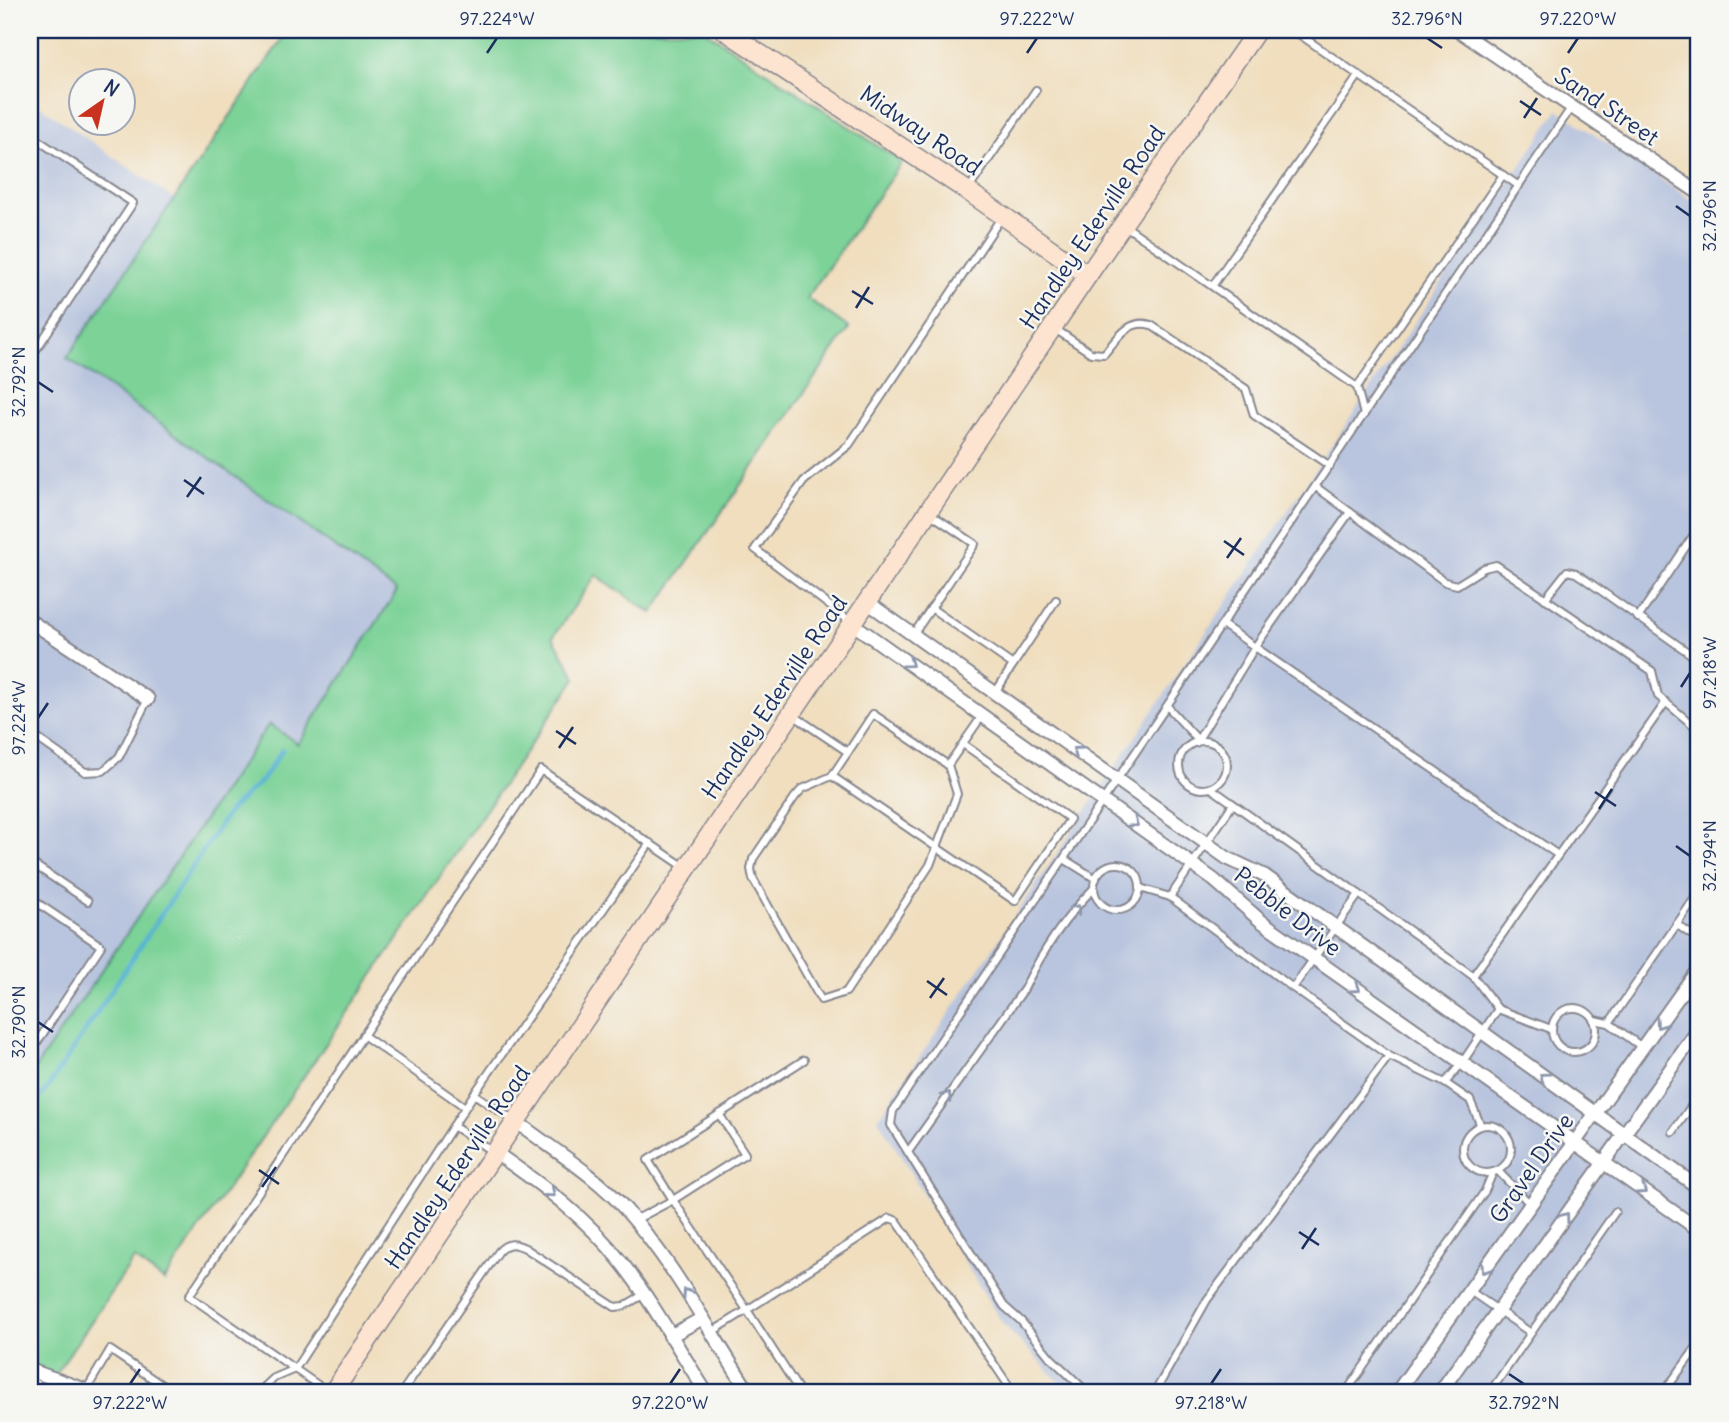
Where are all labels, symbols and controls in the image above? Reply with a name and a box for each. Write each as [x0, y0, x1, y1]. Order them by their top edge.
text: 97.224°W [459, 7, 535, 30]
text: 97.222°W [1000, 7, 1074, 30]
text: 32.796°N [1391, 7, 1463, 30]
text: 97.220°W [1540, 7, 1616, 30]
street label: Sand Street [1549, 61, 1665, 152]
north arrow [66, 66, 136, 136]
text: N [99, 74, 124, 102]
street label: Midway Road [855, 79, 987, 181]
street label: Handley Ederville Road [1013, 120, 1171, 334]
text: 32.796°N [1698, 180, 1721, 252]
text: 32.792°N [7, 346, 30, 418]
street label: Handley Ederville Road [695, 590, 853, 804]
text: 97.218°W [1698, 637, 1721, 709]
one-way arrow [901, 655, 914, 667]
text: 97.224°W [7, 680, 30, 756]
one-way arrow [1072, 747, 1085, 759]
one-way arrow [1126, 815, 1139, 827]
text: 32.794°N [1698, 820, 1721, 892]
street label: Pebble Drive [1229, 860, 1347, 962]
one-way arrow [1067, 904, 1080, 916]
one-way arrow [1348, 980, 1361, 992]
text: 32.790°N [7, 985, 30, 1059]
one-way arrow [1656, 1016, 1668, 1029]
street label: Handley Ederville Road [378, 1060, 536, 1274]
one-way arrow [1539, 1073, 1552, 1085]
one-way arrow [939, 1091, 952, 1104]
street label: Gravel Drive [1483, 1107, 1579, 1229]
one-way arrow [1634, 1182, 1647, 1194]
one-way arrow [544, 1184, 556, 1197]
one-way arrow [1557, 1212, 1570, 1225]
one-way arrow [1481, 1261, 1493, 1274]
one-way arrow [683, 1288, 695, 1301]
text: 97.222°W [93, 1391, 167, 1414]
text: 97.220°W [632, 1391, 708, 1414]
text: 97.218°W [1175, 1391, 1247, 1414]
text: 32.792°N [1488, 1391, 1560, 1414]

